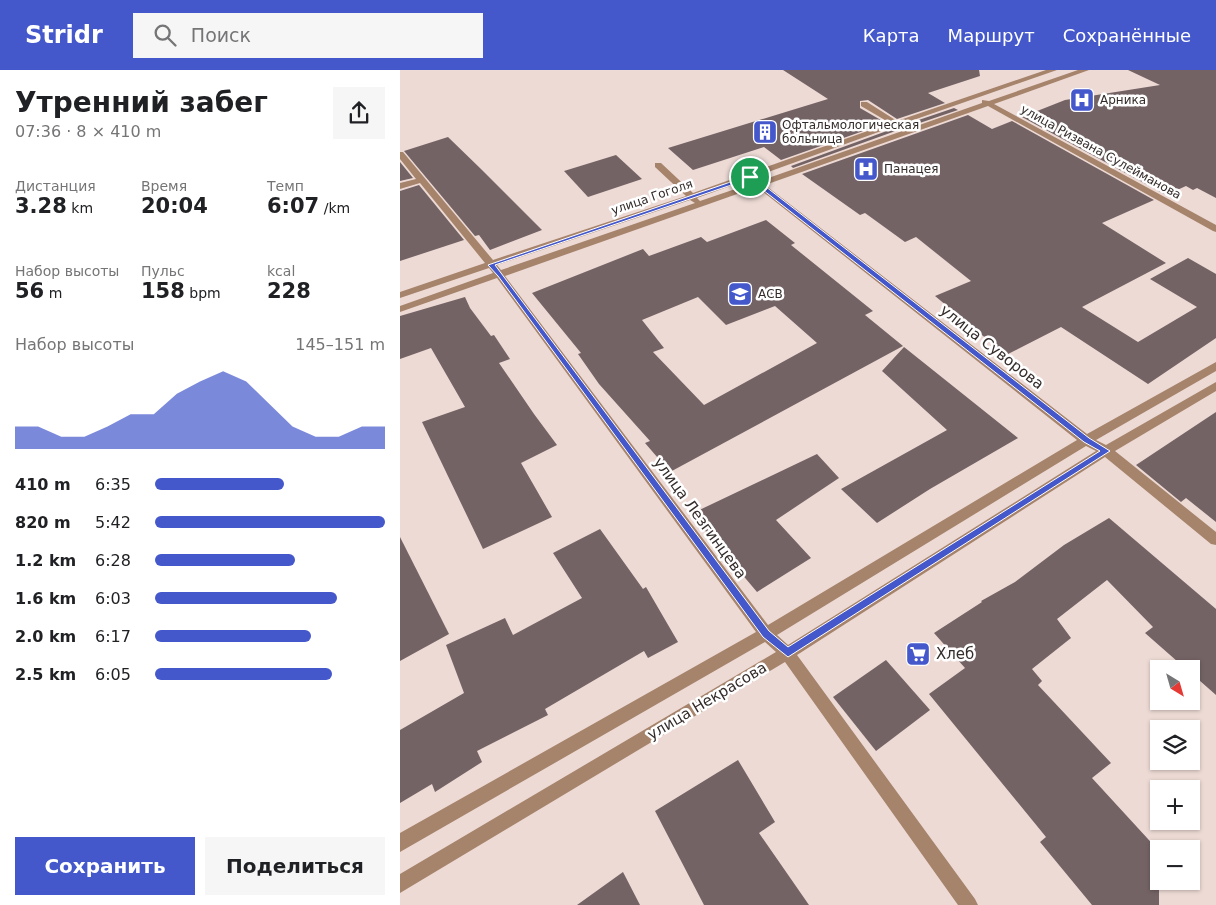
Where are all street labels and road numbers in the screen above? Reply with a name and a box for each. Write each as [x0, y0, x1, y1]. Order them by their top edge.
street label: улица Ризвана Сулейманова [1018, 102, 1184, 202]
street label: улица Гоголя [609, 177, 695, 217]
street label: улица Суворова [937, 301, 1047, 393]
street label: улица Лезгинцева [650, 454, 750, 582]
street label: улица Некрасова [644, 658, 770, 744]

